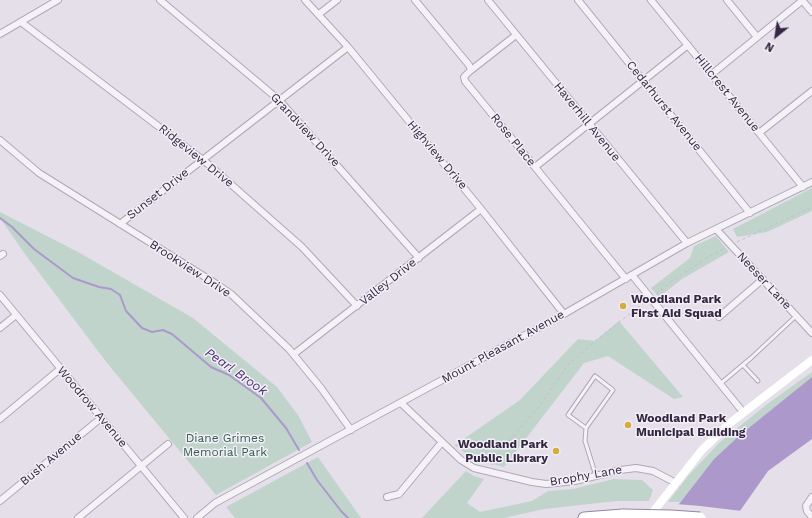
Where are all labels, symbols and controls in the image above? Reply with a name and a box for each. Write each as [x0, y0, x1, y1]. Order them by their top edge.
north arrow [756, 16, 796, 56]
text: N [763, 39, 777, 54]
street label: Hillcrest Avenue [691, 51, 763, 135]
street label: Cedarhurst Avenue [623, 58, 705, 154]
street label: Haverhill Avenue [551, 79, 623, 165]
street label: Grandview Drive [267, 90, 343, 170]
street label: Rose Place [487, 111, 539, 169]
street label: Highview Drive [404, 117, 470, 193]
street label: Ridgeview Drive [156, 121, 236, 191]
street label: Sunset Drive [124, 165, 192, 223]
street label: Brookview Drive [147, 237, 233, 301]
street label: Neeser Lane [734, 249, 794, 313]
street label: Valley Drive [357, 255, 419, 309]
place label: Woodland Park First Aid Squad [631, 292, 722, 320]
marker: Woodland Park First Aid Squad [618, 301, 628, 311]
street label: Mount Pleasant Avenue [439, 307, 567, 387]
water label: Pearl Brook [202, 345, 270, 399]
street label: Woodrow Avenue [54, 364, 130, 450]
place label: Woodland Park Municipal Building [636, 411, 746, 439]
marker: Woodland Park Municipal Building [623, 420, 633, 430]
street label: Bush Avenue [17, 429, 85, 489]
park label: Diane Grimes Memorial Park [183, 431, 267, 459]
place label: Woodland Park Public Library [458, 437, 548, 465]
marker: Woodland Park Public Library [551, 446, 561, 456]
street label: Brophy Lane [549, 463, 623, 489]

